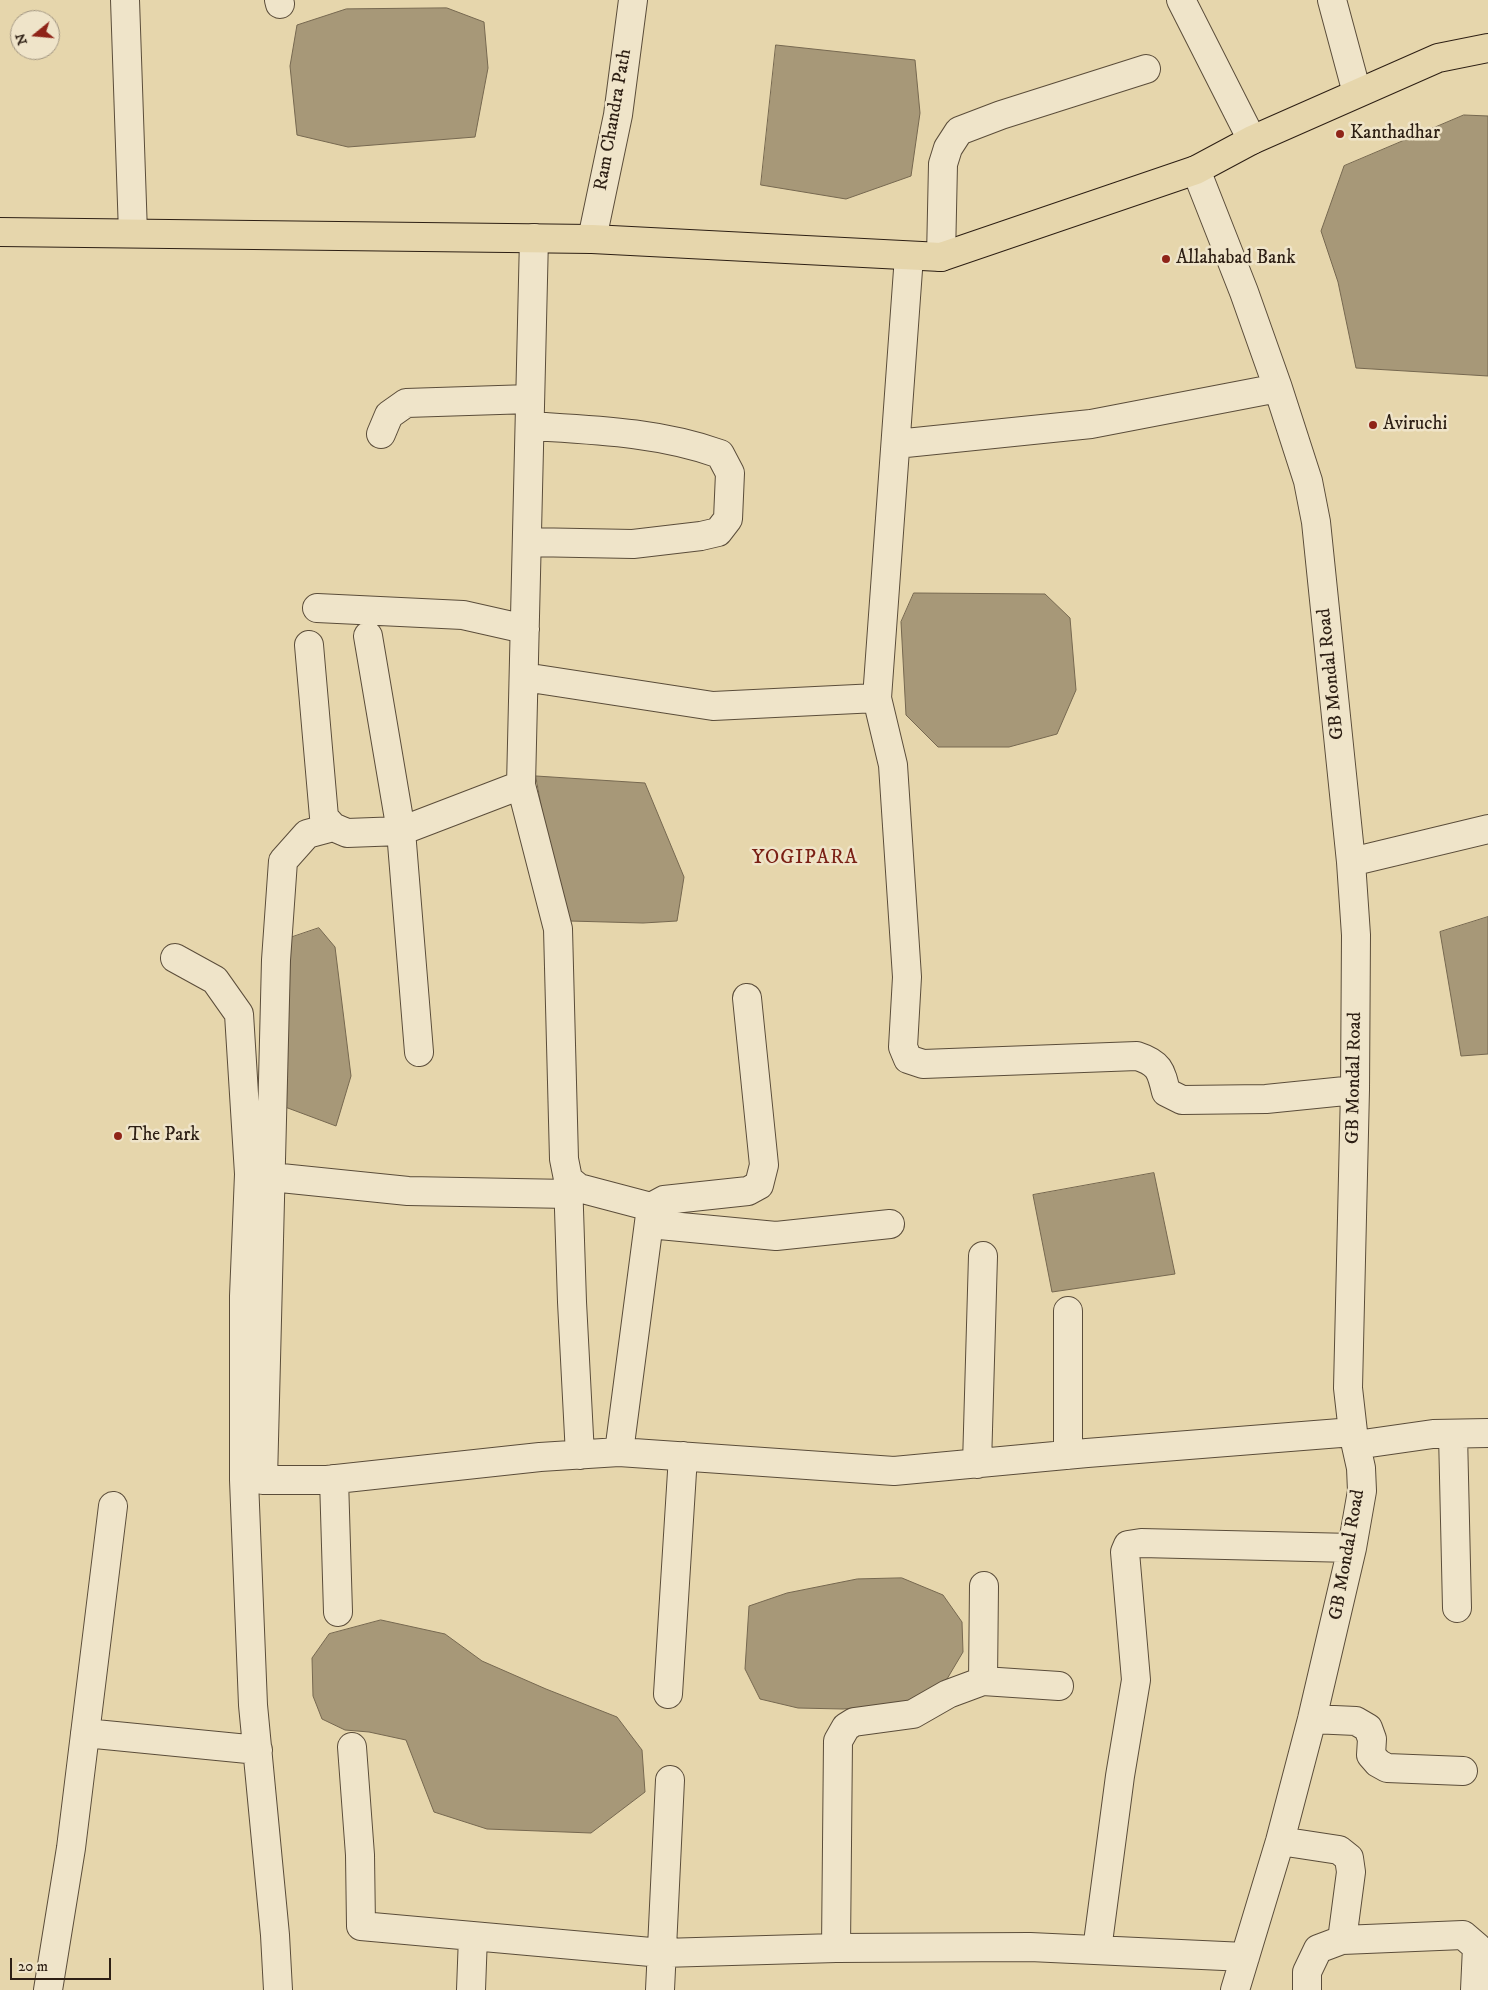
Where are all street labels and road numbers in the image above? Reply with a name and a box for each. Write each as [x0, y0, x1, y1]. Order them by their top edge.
street label: Ram Chandra Path [590, 47, 638, 193]
street label: GB Mondal Road [1314, 607, 1350, 741]
street label: GB Mondal Road [1342, 1012, 1368, 1144]
street label: GB Mondal Road [1325, 1488, 1371, 1622]

